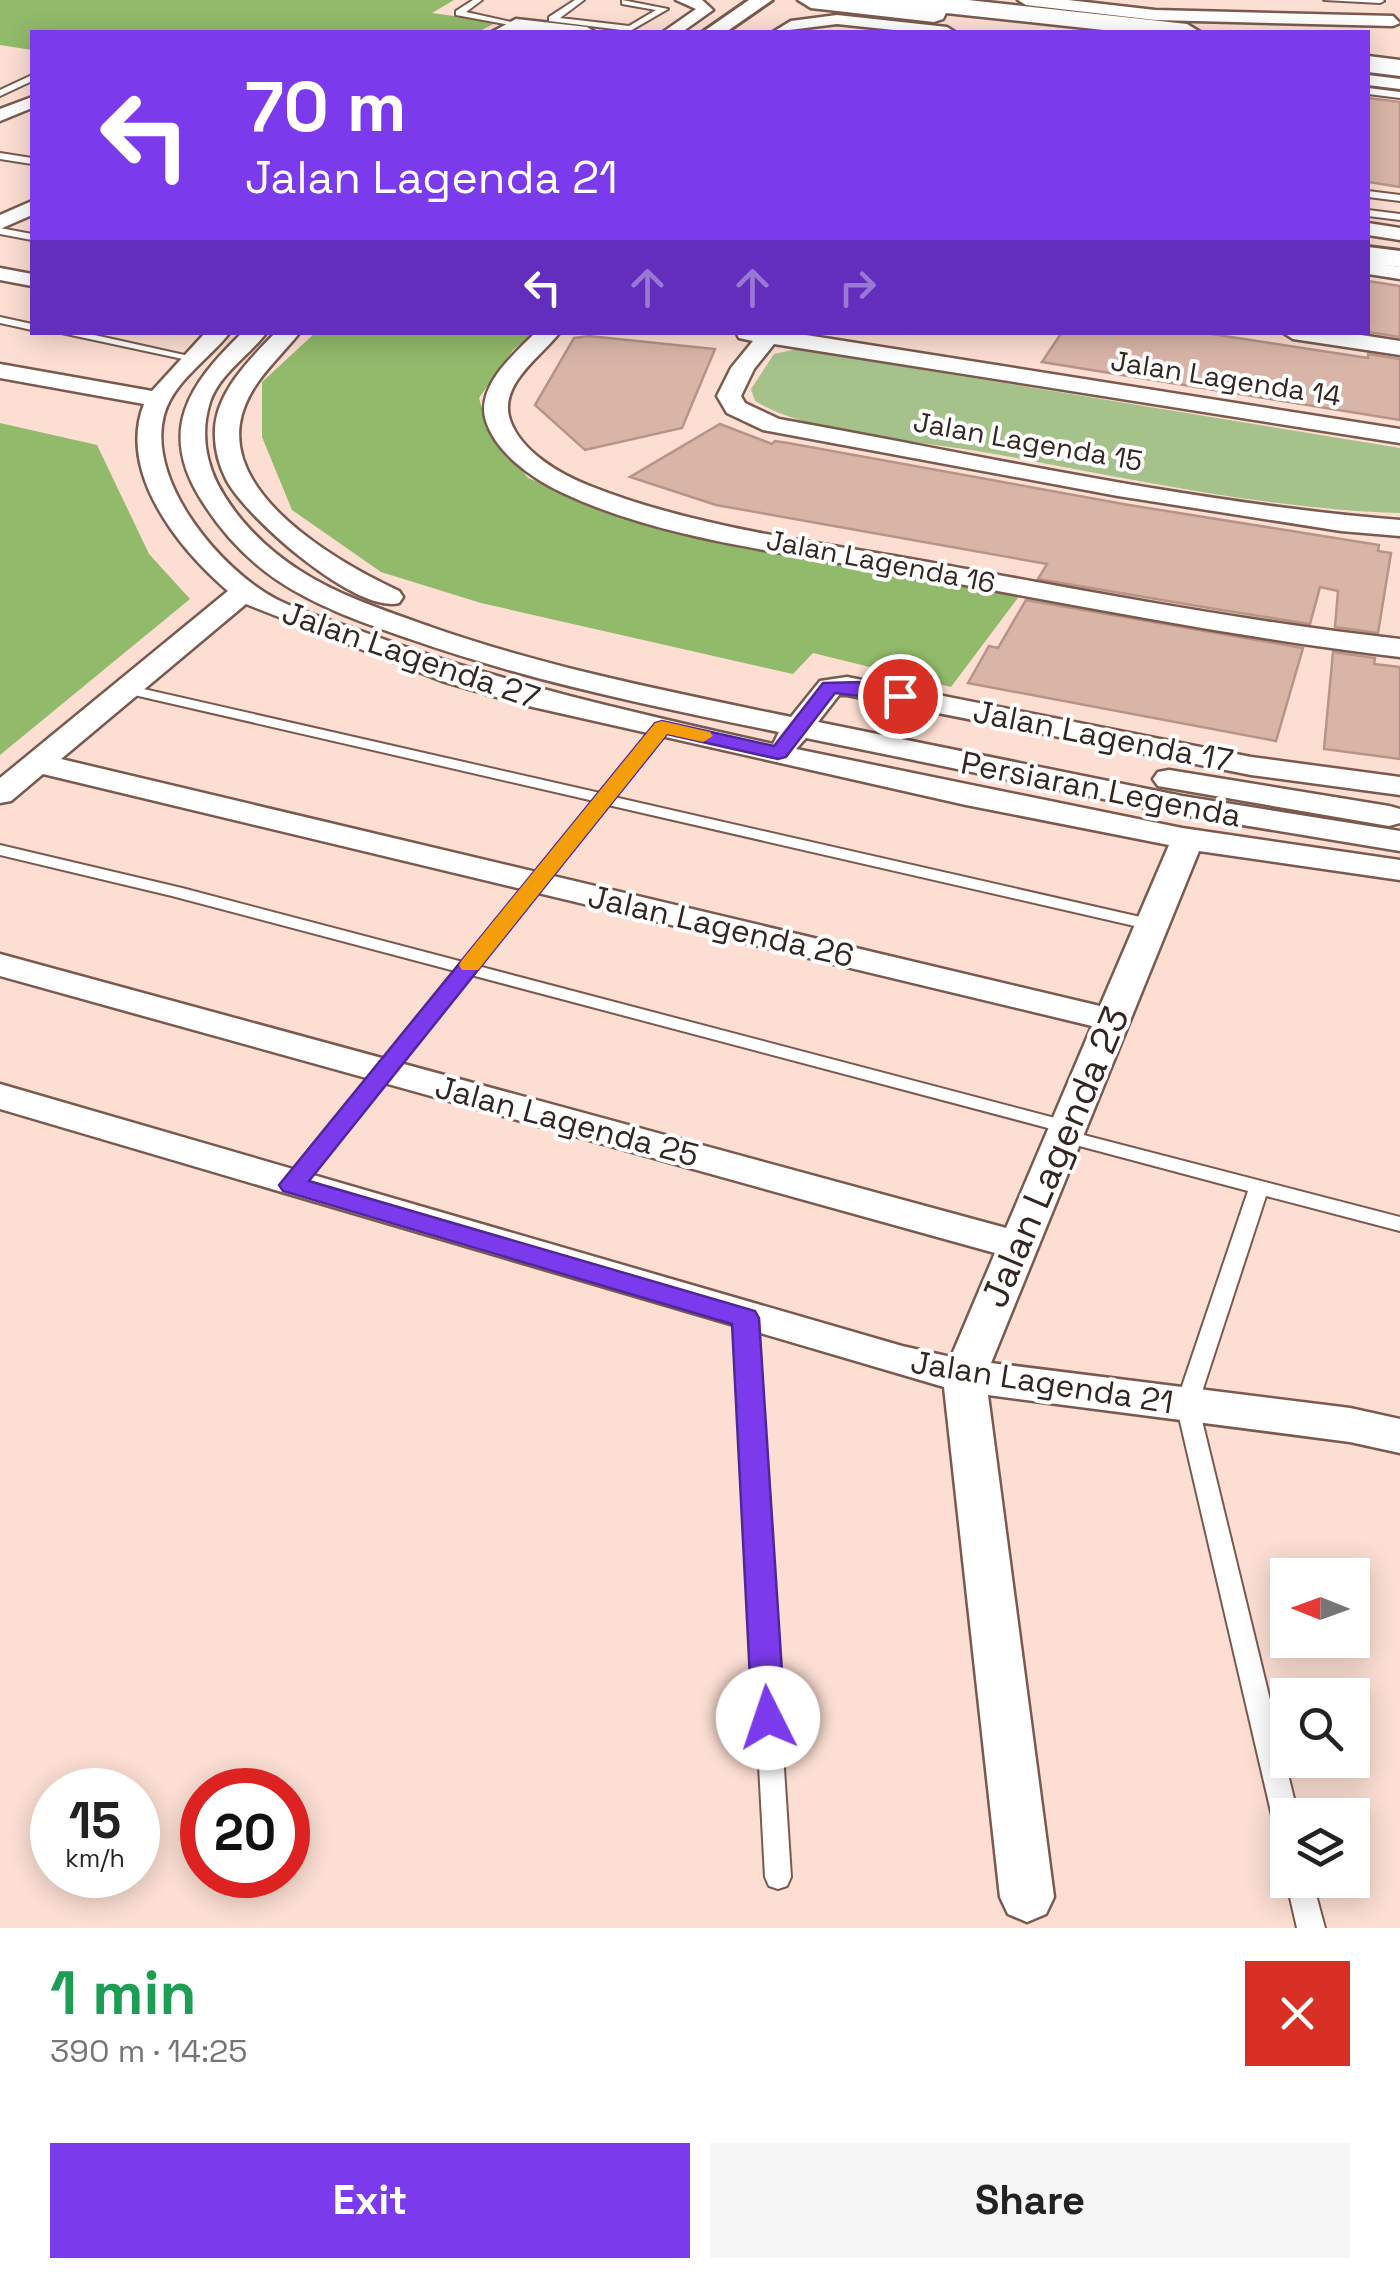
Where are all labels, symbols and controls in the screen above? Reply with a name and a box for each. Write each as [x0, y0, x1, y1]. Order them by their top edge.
text: 70 m [245, 62, 406, 151]
icon: left [80, 70, 210, 200]
text: Jalan Lagenda 21 [245, 149, 618, 206]
icon: left [515, 260, 570, 315]
icon: ahead [620, 260, 675, 315]
icon: ahead [725, 260, 780, 315]
icon: right [830, 260, 885, 315]
street label: Jalan Lagenda 14 [1108, 342, 1344, 414]
street label: Jalan Lagenda 15 [911, 403, 1145, 479]
street label: Jalan Lagenda 16 [764, 521, 998, 601]
street label: Jalan Lagenda 27 [277, 592, 545, 718]
pin [858, 654, 943, 739]
icon: arrive [873, 669, 928, 724]
street label: Jalan Lagenda 17 [970, 691, 1236, 781]
street label: Persiaran Legenda [957, 742, 1245, 836]
street label: Jalan Lagenda 26 [584, 876, 858, 976]
street label: Jalan Lagenda 23 [970, 1000, 1140, 1314]
street label: Jalan Lagenda 25 [431, 1067, 703, 1175]
street label: Jalan Lagenda 21 [908, 1342, 1176, 1422]
north arrow [1270, 1558, 1370, 1658]
map controls [1270, 1558, 1370, 1898]
position arrow [716, 1666, 820, 1770]
button: search [1270, 1678, 1370, 1778]
speed limit sign: 20 [180, 1768, 310, 1898]
text: 15 [69, 1789, 121, 1853]
button: layers [1270, 1798, 1370, 1898]
text: km/h [65, 1842, 125, 1874]
text: 1 min [50, 1955, 197, 2032]
button: close [1245, 1961, 1350, 2066]
text: 390 m · 14:25 [50, 2031, 248, 2071]
button: Exit [50, 2143, 690, 2258]
button: Share [710, 2143, 1350, 2258]

